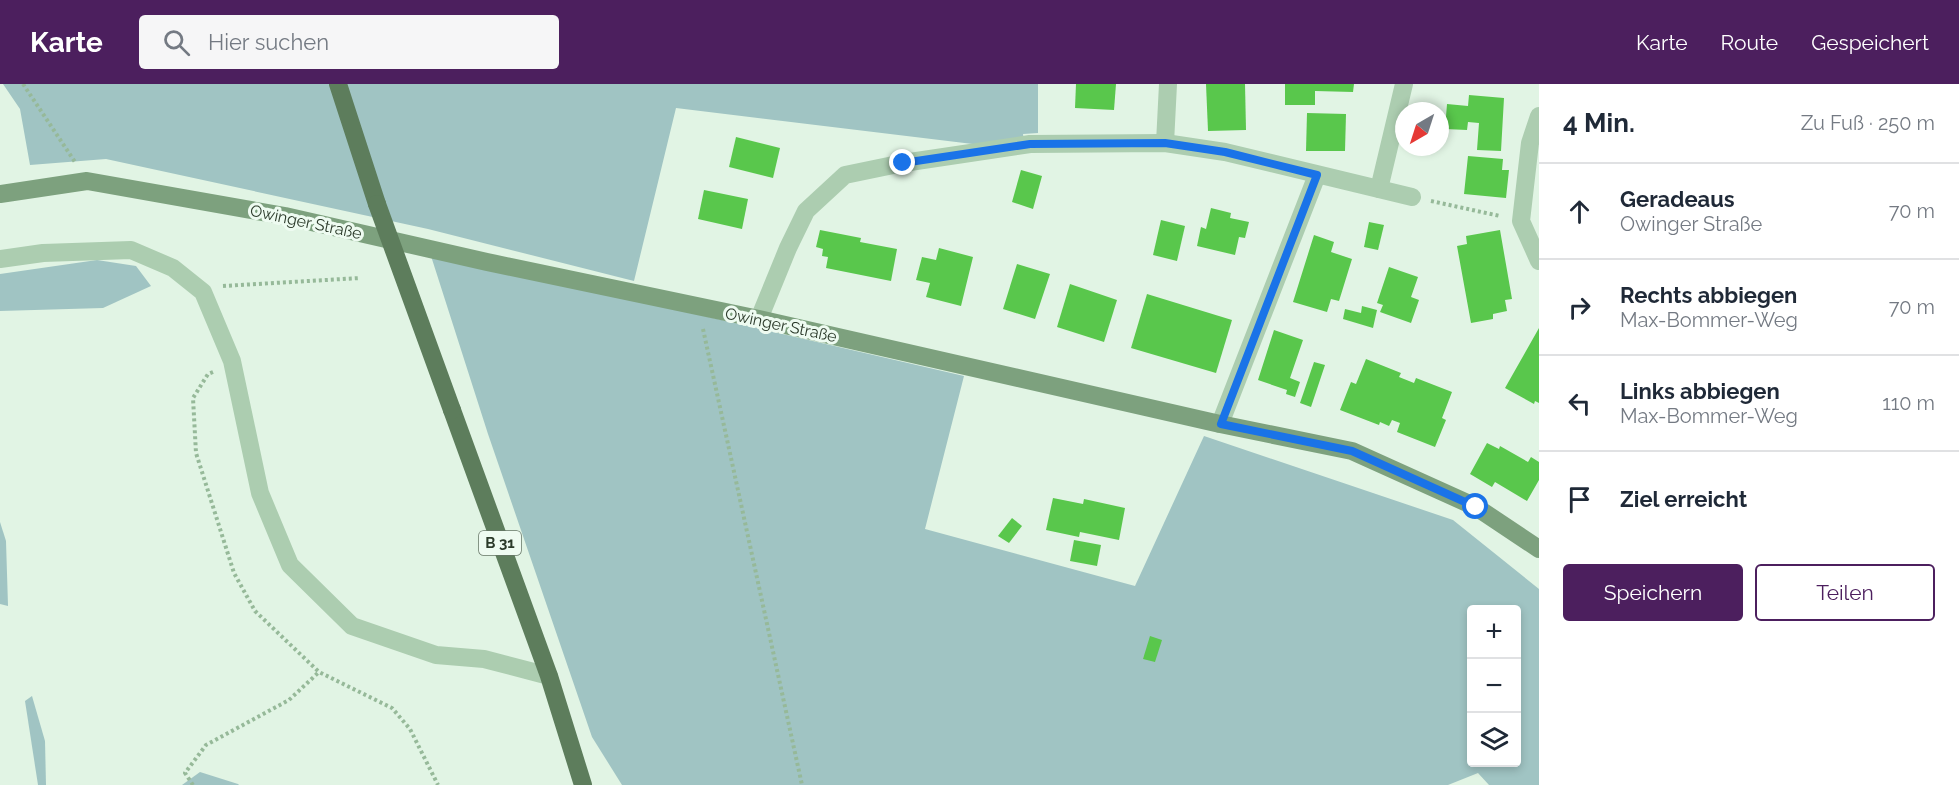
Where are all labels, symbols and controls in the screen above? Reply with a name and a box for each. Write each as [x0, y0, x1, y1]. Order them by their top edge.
search box [139, 15, 559, 69]
text: Karte [30, 26, 103, 59]
icon: search [160, 26, 193, 59]
text: Hier suchen [208, 29, 329, 55]
text: Karte [1636, 30, 1688, 55]
text: Route [1721, 30, 1778, 55]
text: Gespeichert [1811, 30, 1929, 55]
north arrow [1395, 102, 1449, 156]
text: 4 Min. [1563, 108, 1635, 138]
text: Zu Fuß · 250 m [1801, 111, 1935, 135]
route end [889, 149, 915, 175]
text: Geradeaus [1620, 186, 1735, 212]
icon: ahead [1563, 195, 1596, 228]
text: 70 m [1889, 199, 1935, 223]
street label: Owinger Straße [248, 201, 364, 243]
text: Owinger Straße [1620, 212, 1762, 236]
text: Rechts abbiegen [1620, 282, 1797, 308]
icon: right [1563, 291, 1596, 324]
text: 70 m [1889, 295, 1935, 319]
street label: Owinger Straße [723, 304, 839, 346]
text: Max-Bommer-Weg [1620, 308, 1798, 332]
text: Links abbiegen [1620, 378, 1780, 404]
icon: left [1563, 387, 1596, 420]
text: 110 m [1882, 391, 1935, 415]
text: Max-Bommer-Weg [1620, 404, 1798, 428]
icon: arrive [1563, 483, 1596, 516]
text: Ziel erreicht [1620, 486, 1747, 512]
route start [1462, 493, 1488, 519]
road number: B 31 [479, 531, 521, 555]
button: Speichern [1563, 564, 1743, 621]
button: Teilen [1755, 564, 1935, 621]
map controls [1467, 605, 1521, 767]
button: + [1467, 605, 1521, 659]
button: − [1467, 659, 1521, 713]
button: layers [1467, 713, 1521, 767]

